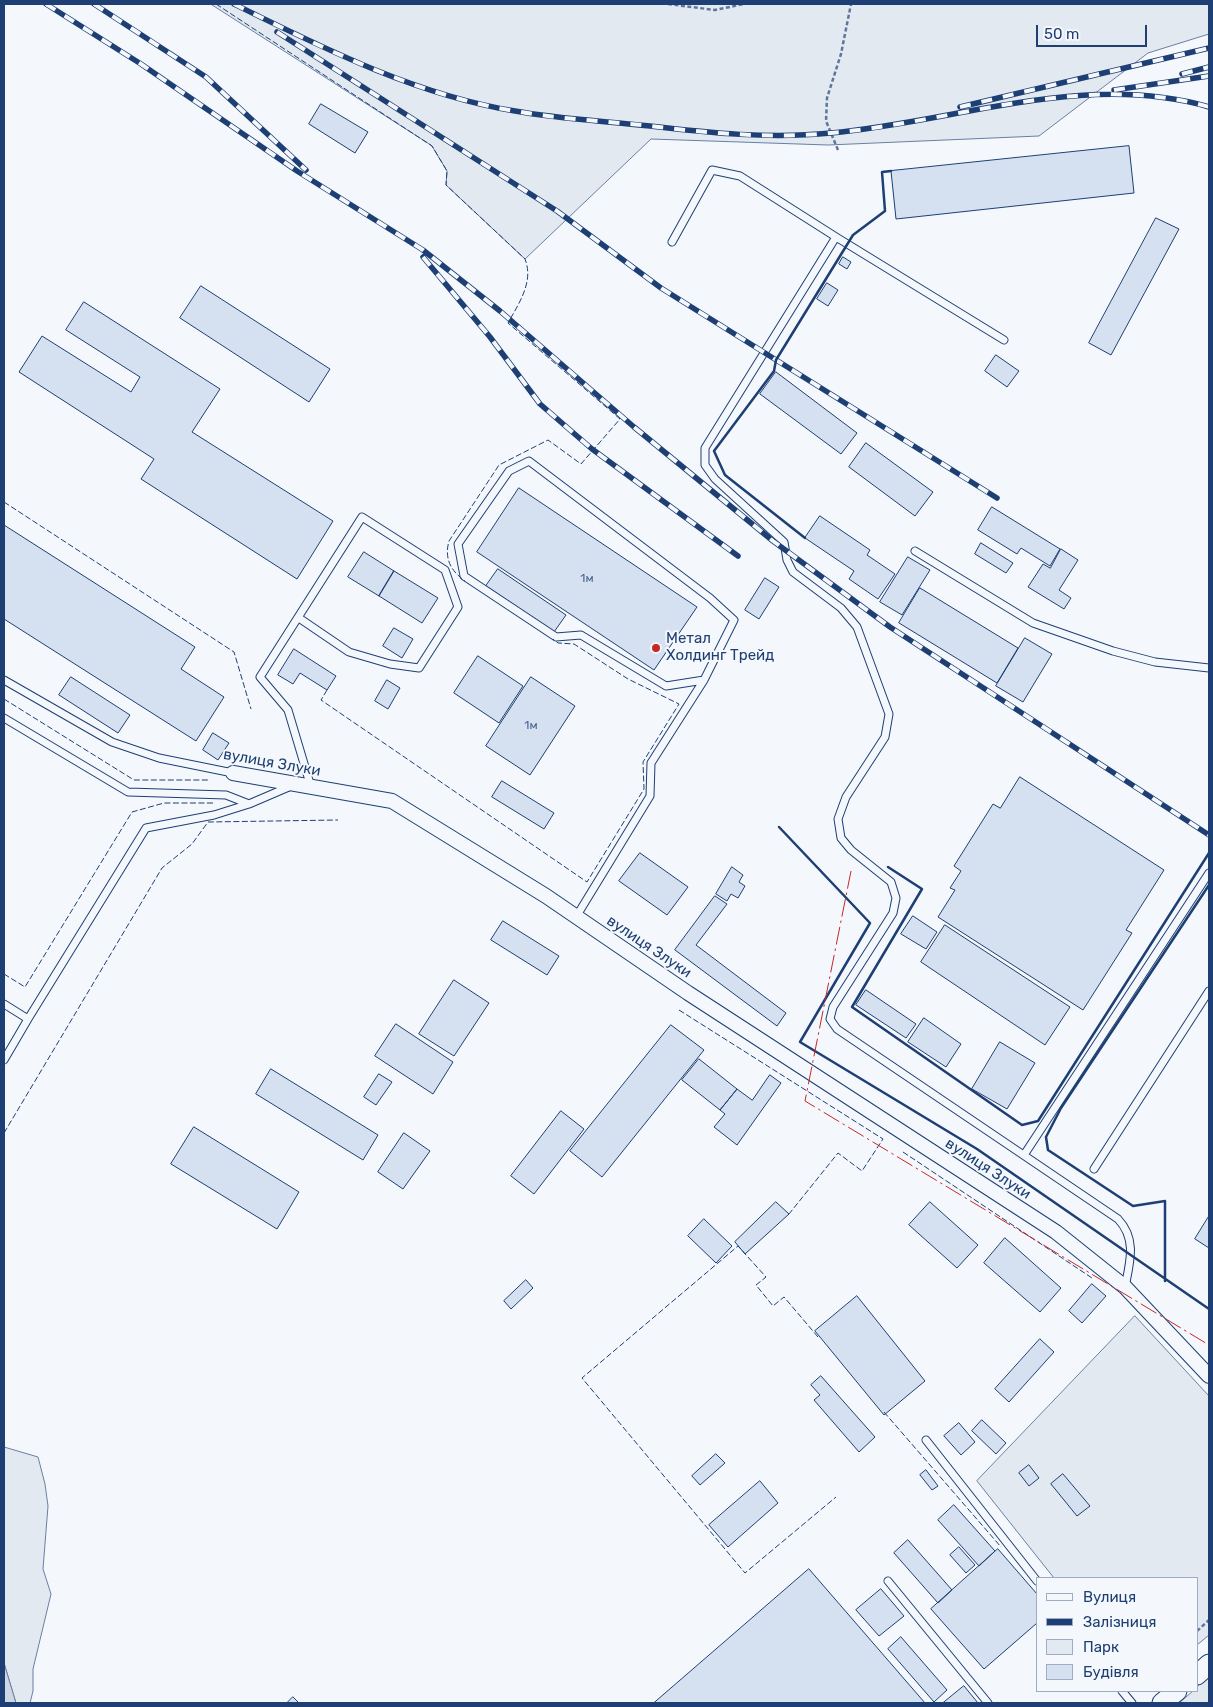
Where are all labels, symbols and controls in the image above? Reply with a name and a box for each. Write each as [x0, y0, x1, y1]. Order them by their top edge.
scale bar [1038, 15, 1149, 47]
text: 50 m [1044, 25, 1079, 43]
house number: 1м [580, 572, 594, 586]
place label: Метал Холдинг Трейд [666, 630, 774, 665]
marker: Метал Холдинг Трейд [650, 642, 662, 654]
house number: 1м [524, 719, 538, 733]
street label: вулиця Злуки [222, 746, 322, 780]
street label: вулиця Злуки [603, 912, 695, 982]
street label: вулиця Злуки [942, 1135, 1034, 1203]
legend [1036, 1577, 1198, 1692]
text: Вулиця [1083, 1588, 1136, 1606]
text: Залізниця [1083, 1613, 1156, 1631]
text: Парк [1083, 1638, 1119, 1656]
text: Будівля [1083, 1663, 1139, 1681]

